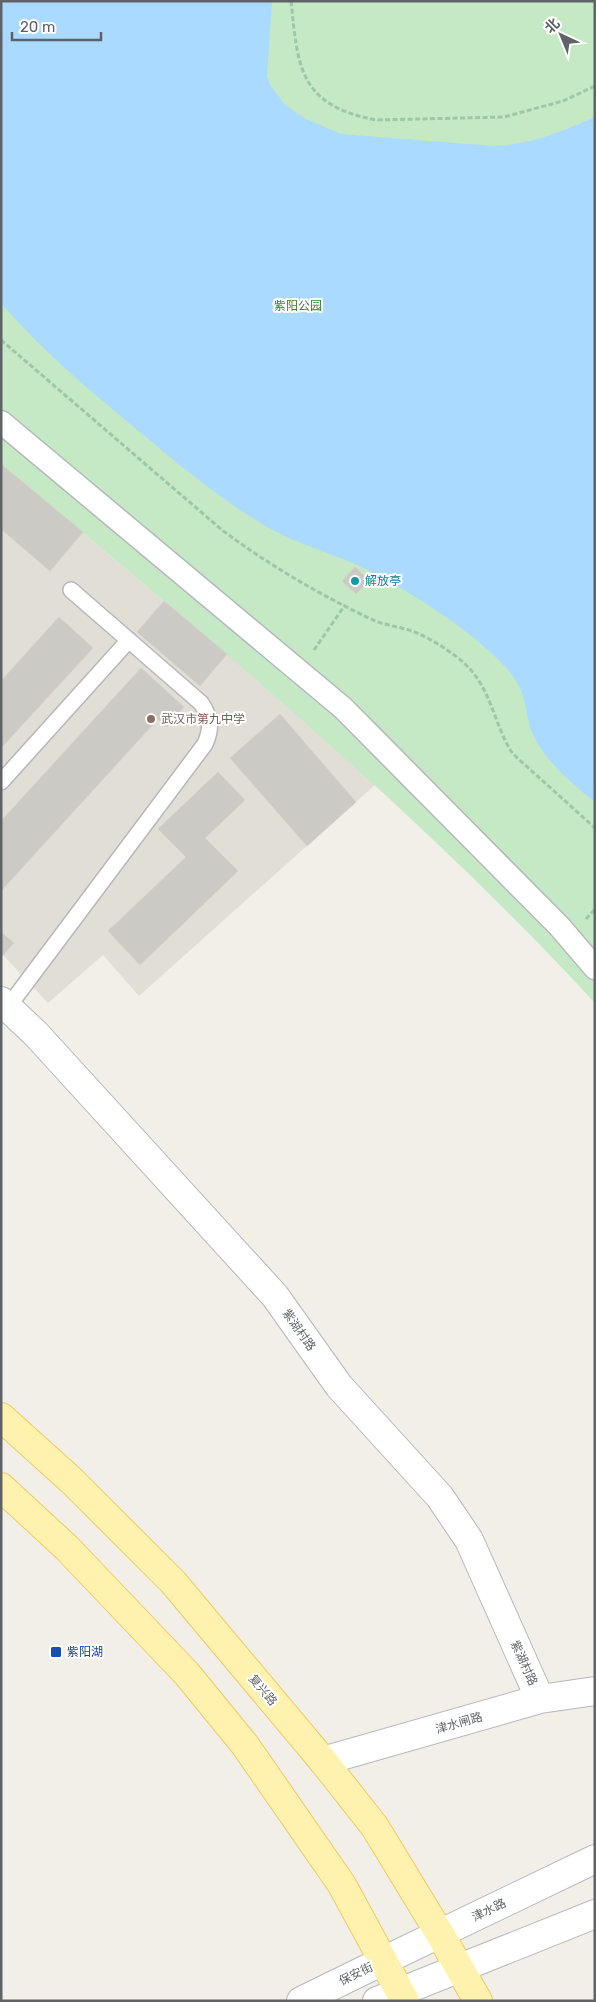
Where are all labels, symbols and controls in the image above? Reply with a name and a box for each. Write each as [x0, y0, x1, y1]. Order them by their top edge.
scale bar [12, 10, 101, 42]
north arrow [536, 10, 586, 60]
text: 北 [541, 15, 563, 37]
text: 20 m [20, 18, 55, 36]
park label: 紫阳公园 [274, 299, 322, 313]
place label: 解放亭 [365, 574, 401, 588]
marker: 解放亭 [349, 575, 361, 587]
place label: 武汉市第九中学 [161, 712, 245, 726]
marker: 武汉市第九中学 [145, 713, 157, 725]
street label: 紫湖村路 [279, 1306, 319, 1354]
street label: 紫湖村路 [508, 1638, 540, 1688]
marker: 紫阳湖 [49, 1645, 63, 1659]
place label: 紫阳湖 [67, 1645, 103, 1659]
street label: 复兴路 [246, 1672, 280, 1708]
street label: 津水闸路 [434, 1710, 484, 1736]
street label: 津水路 [470, 1896, 508, 1924]
street label: 保安街 [337, 1960, 375, 1988]

